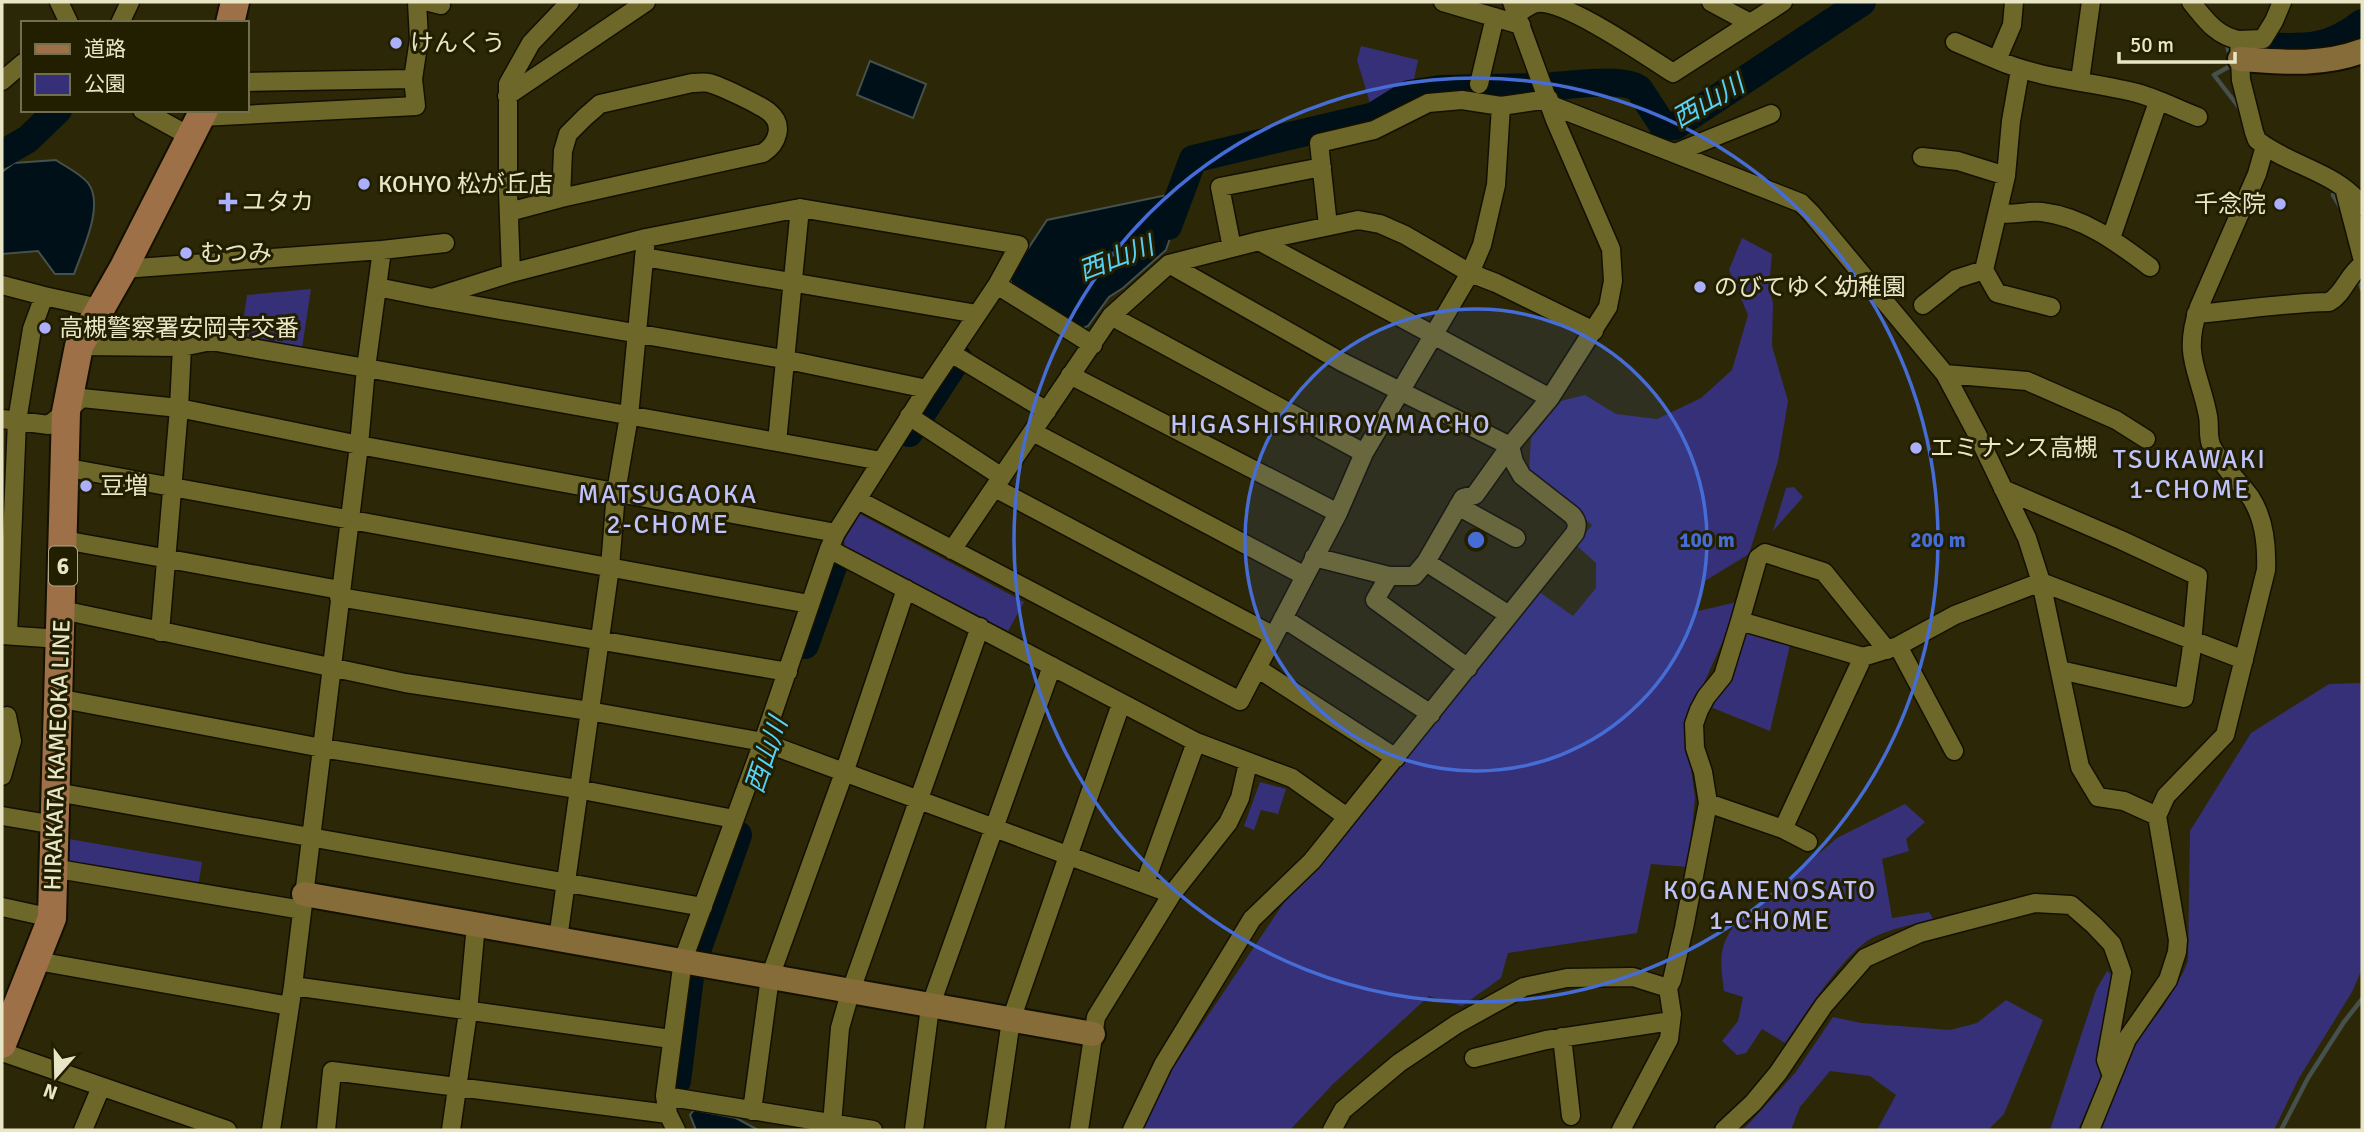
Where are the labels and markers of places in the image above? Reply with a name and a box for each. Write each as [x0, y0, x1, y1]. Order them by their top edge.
place label: けんくう [410, 28, 506, 58]
marker: けんくう [388, 35, 404, 51]
place label: KOHYO 松が丘店 [378, 169, 553, 199]
marker: KOHYO 松が丘店 [356, 176, 372, 192]
place label: ユタカ [242, 187, 314, 217]
place label: 千念院 [2194, 189, 2266, 219]
marker: ユタカ [220, 194, 236, 210]
marker: 千念院 [2272, 196, 2288, 212]
place label: むつみ [200, 238, 272, 268]
marker: むつみ [178, 245, 194, 261]
place label: のびてゆく幼稚園 [1714, 272, 1906, 302]
marker: のびてゆく幼稚園 [1692, 279, 1708, 295]
place label: 高槻警察署安岡寺交番 [59, 313, 299, 343]
marker: 高槻警察署安岡寺交番 [37, 320, 53, 336]
place label: エミナンス高槻 [1930, 433, 2098, 463]
marker: エミナンス高槻 [1908, 440, 1924, 456]
place label: 豆増 [100, 471, 148, 501]
marker: 豆増 [78, 478, 94, 494]
centre of rings [1464, 528, 1488, 552]

